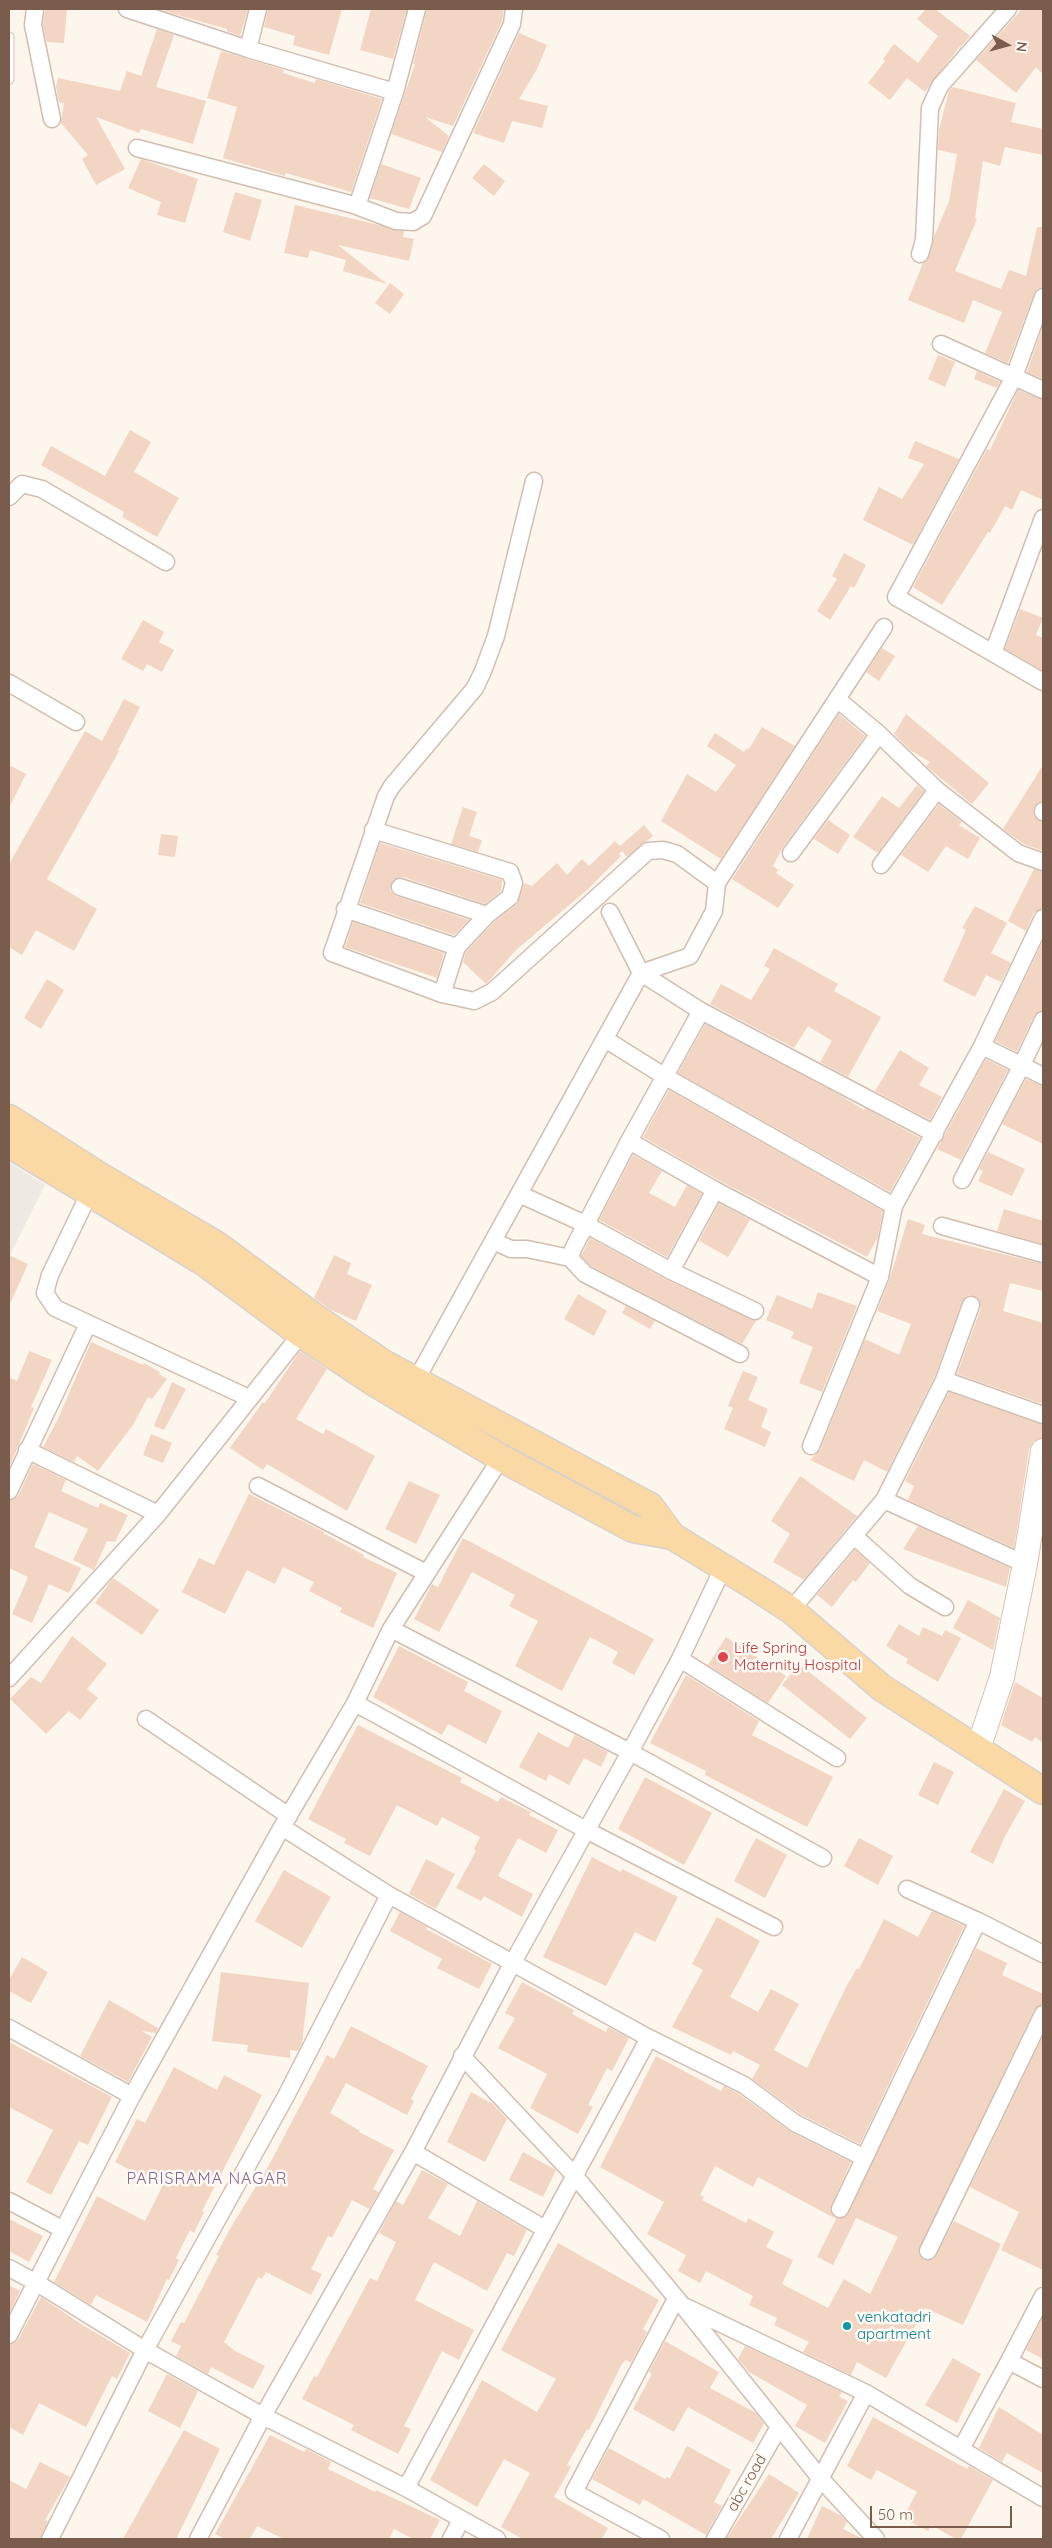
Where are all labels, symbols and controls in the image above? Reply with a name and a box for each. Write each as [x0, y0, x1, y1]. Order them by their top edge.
north arrow [982, 20, 1032, 70]
text: N [1012, 41, 1031, 53]
place label: Life Spring Maternity Hospital [734, 1639, 861, 1674]
marker: Life Spring Maternity Hospital [716, 1650, 730, 1664]
district label: PARISRAMA NAGAR [125, 2169, 289, 2189]
place label: venkatadri apartment [857, 2308, 931, 2343]
marker: venkatadri apartment [841, 2320, 853, 2332]
street label: abc road [724, 2451, 770, 2515]
scale bar [872, 2496, 1014, 2528]
text: 50 m [878, 2505, 913, 2524]

